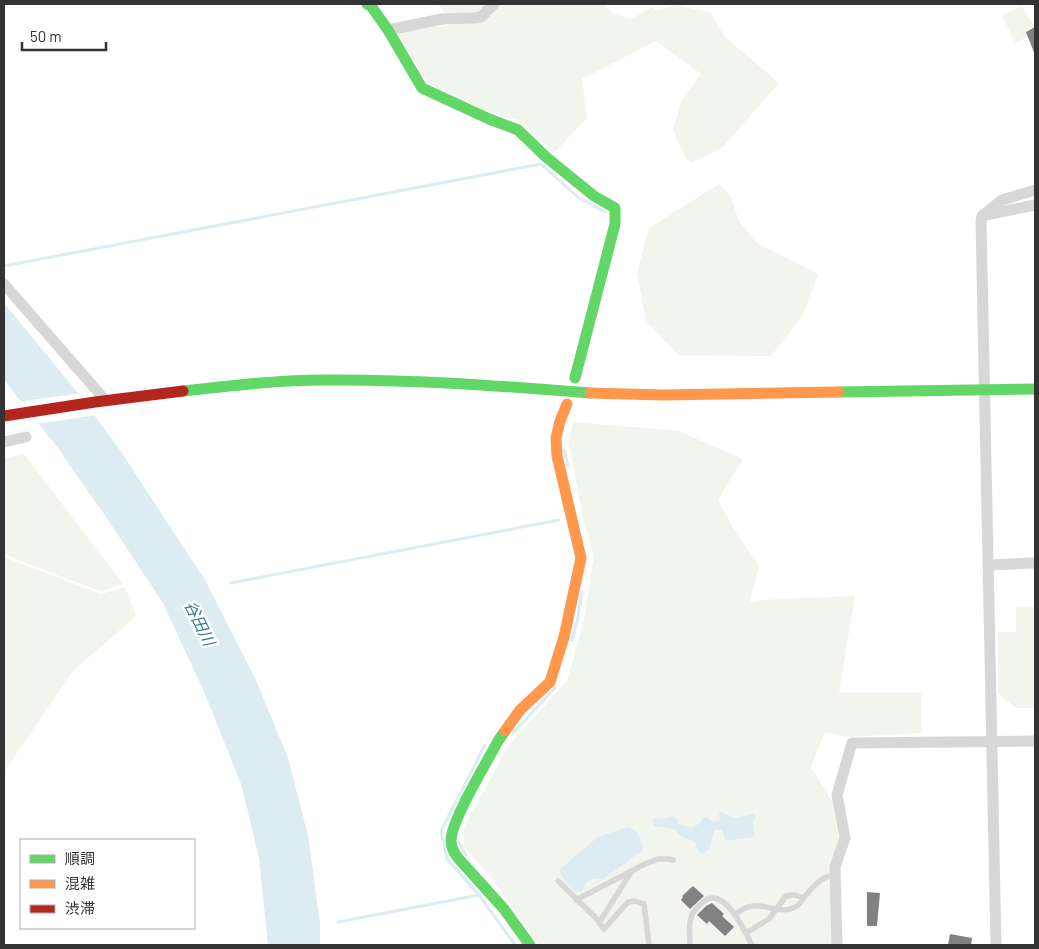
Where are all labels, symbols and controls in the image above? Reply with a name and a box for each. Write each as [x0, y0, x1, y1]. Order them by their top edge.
scale bar [22, 20, 106, 52]
text: 50 m [30, 27, 62, 45]
water label: 谷田川 [181, 597, 220, 650]
legend [20, 839, 195, 929]
text: 順調 [65, 849, 95, 867]
text: 混雑 [65, 874, 95, 892]
text: 渋滞 [65, 899, 95, 917]

